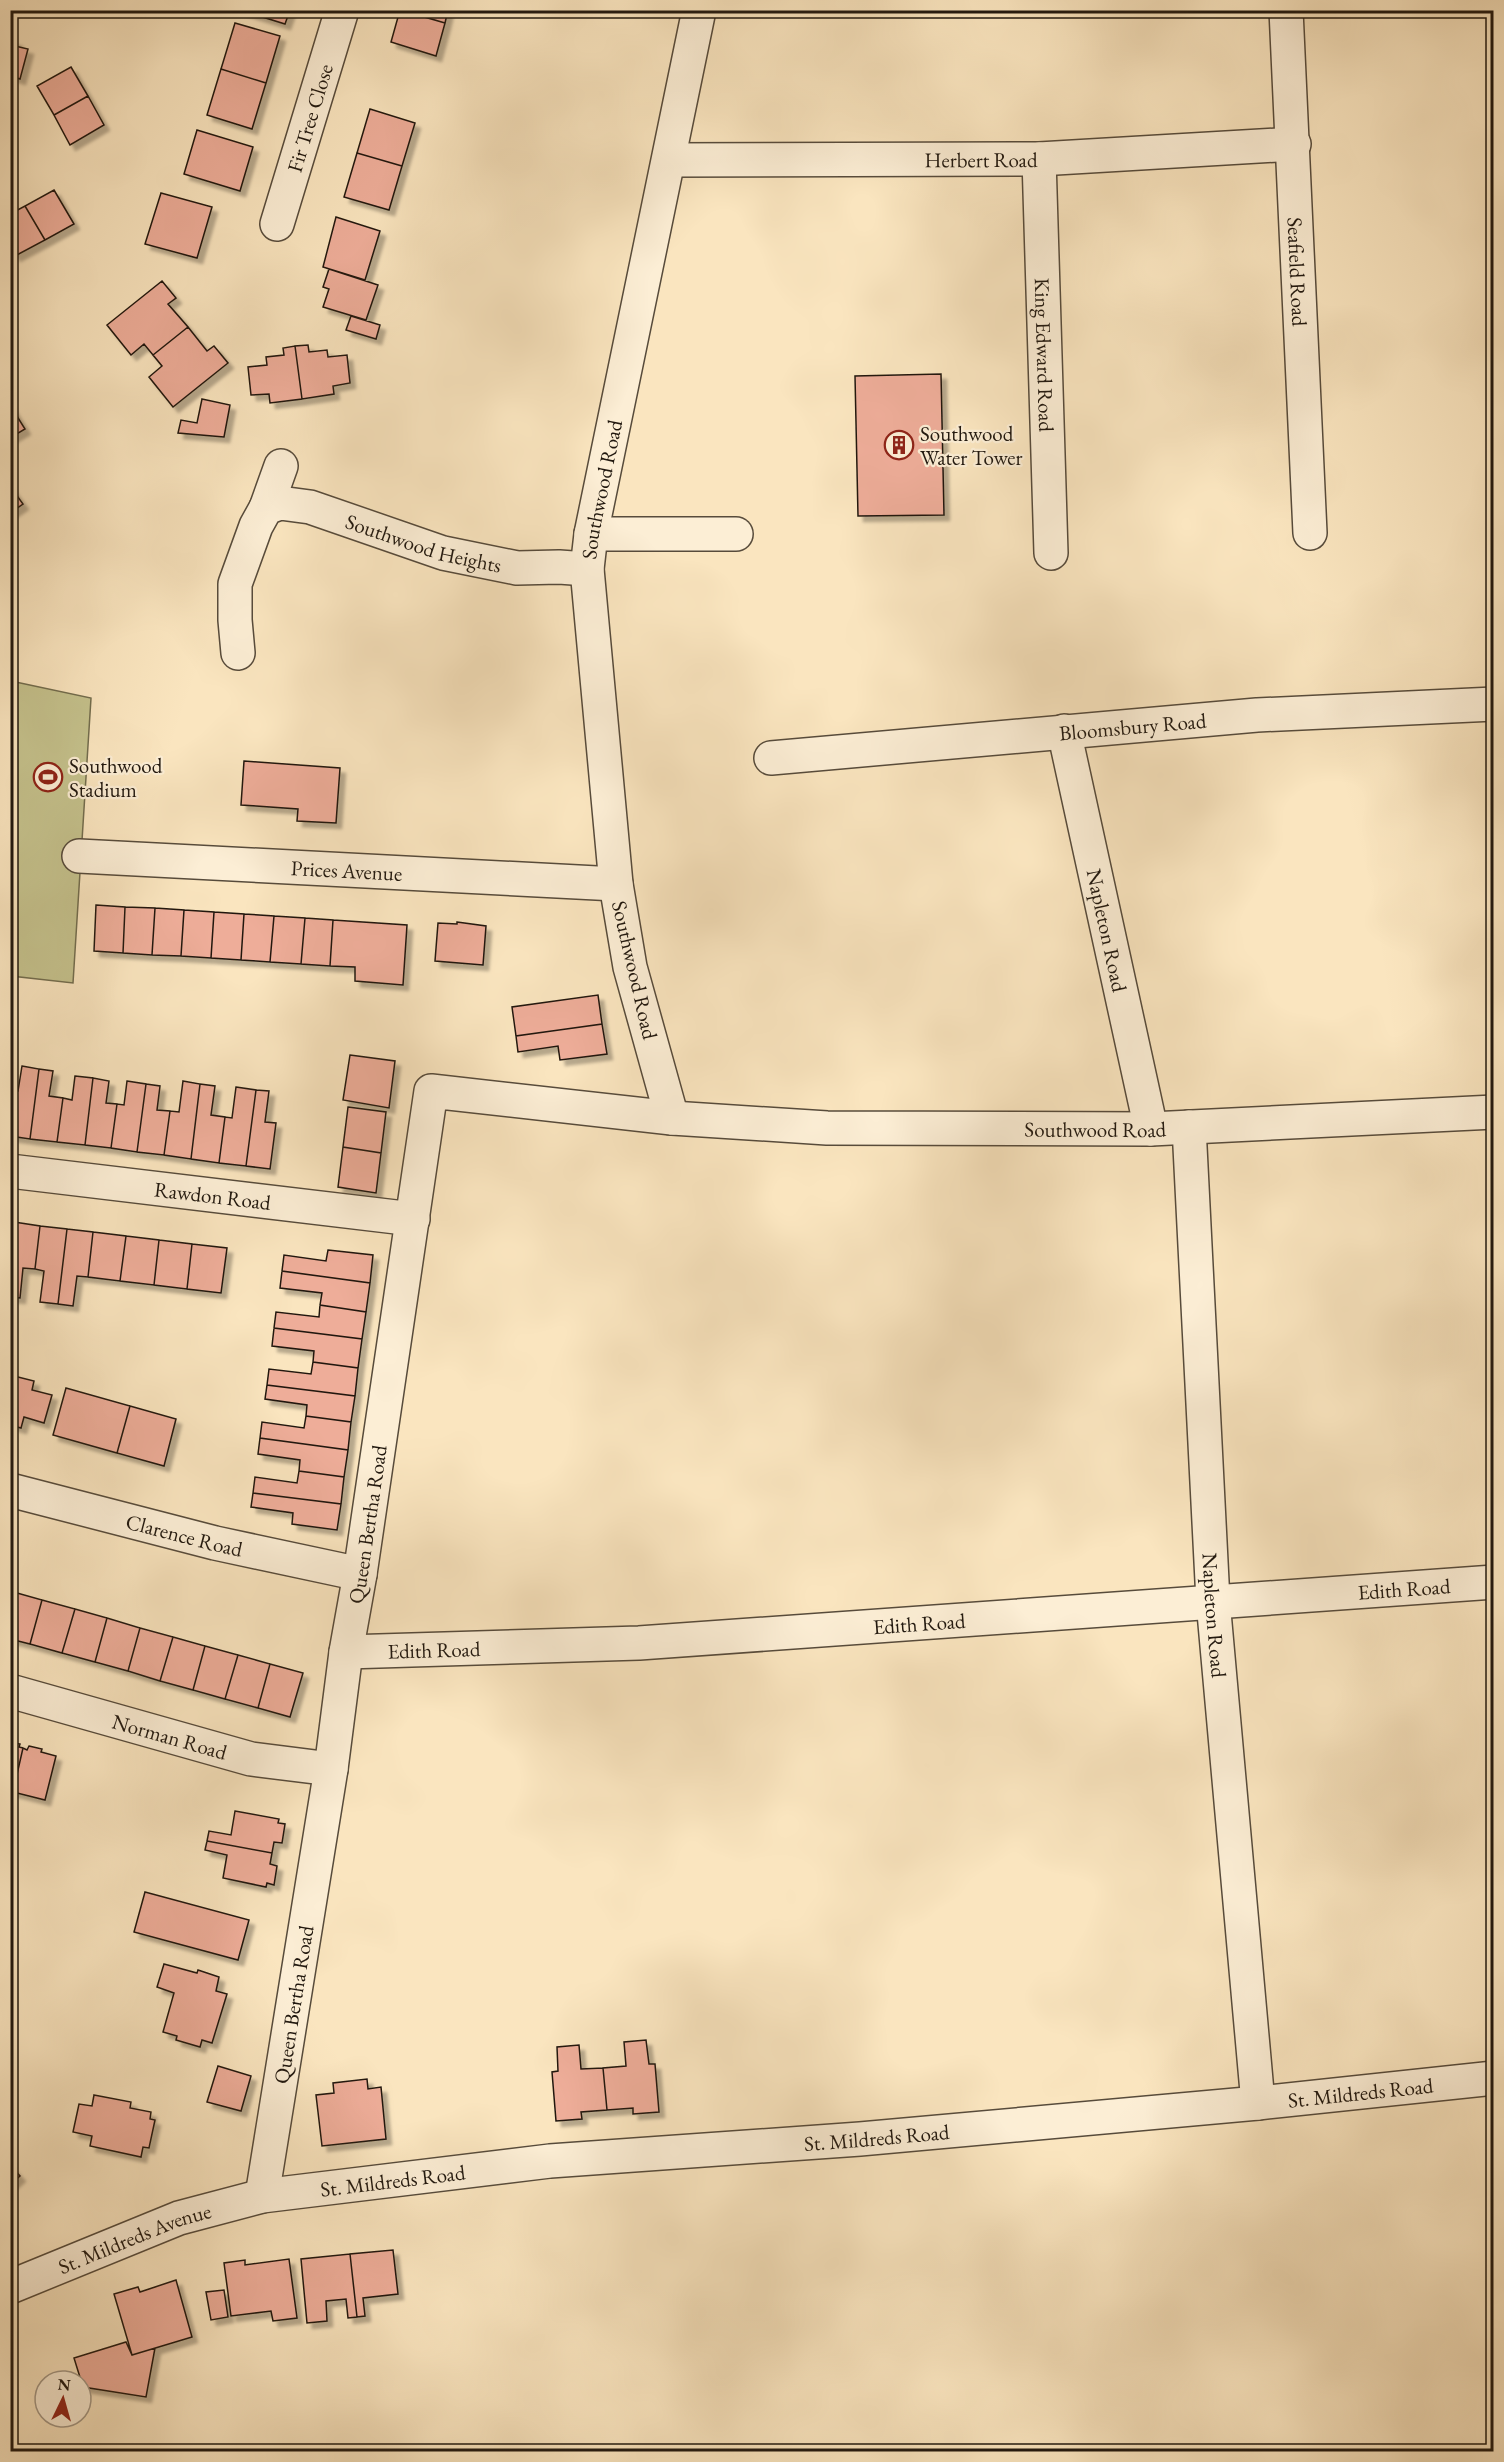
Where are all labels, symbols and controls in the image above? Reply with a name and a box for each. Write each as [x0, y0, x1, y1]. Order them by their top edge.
street label: Fir Tree Close [280, 60, 338, 175]
street label: Herbert Road [924, 146, 1038, 173]
street label: Seafield Road [1282, 216, 1314, 327]
street label: King Edward Road [1029, 277, 1061, 433]
street label: Southwood Road [575, 417, 628, 561]
place label: Southwood Water Tower [920, 420, 1023, 471]
building icon: Southwood Water Tower [883, 429, 915, 461]
street label: Southwood Heights [342, 507, 504, 578]
street label: Bloomsbury Road [1058, 706, 1208, 746]
place label: Southwood Stadium [69, 752, 163, 803]
sports icon: Southwood Stadium [32, 761, 64, 793]
street label: Prices Avenue [290, 854, 403, 886]
street label: Napleton Road [1081, 866, 1134, 995]
street label: Southwood Road [606, 898, 664, 1042]
street label: Southwood Road [1024, 1115, 1167, 1143]
street label: Rawdon Road [153, 1175, 273, 1216]
street label: Queen Bertha Road [341, 1443, 392, 1606]
street label: Clarence Road [123, 1507, 245, 1562]
street label: Napleton Road [1197, 1552, 1233, 1679]
street label: Edith Road [1357, 1572, 1452, 1605]
street label: Edith Road [872, 1606, 967, 1640]
street label: Edith Road [387, 1634, 481, 1664]
street label: Norman Road [109, 1707, 231, 1765]
street label: Queen Bertha Road [267, 1923, 319, 2086]
street label: St. Mildreds Road [1287, 2071, 1435, 2113]
street label: St. Mildreds Road [803, 2117, 951, 2156]
street label: St. Mildreds Road [319, 2158, 467, 2202]
street label: St. Mildreds Avenue [54, 2197, 214, 2279]
north arrow [33, 2369, 93, 2429]
text: N [57, 2374, 72, 2396]

